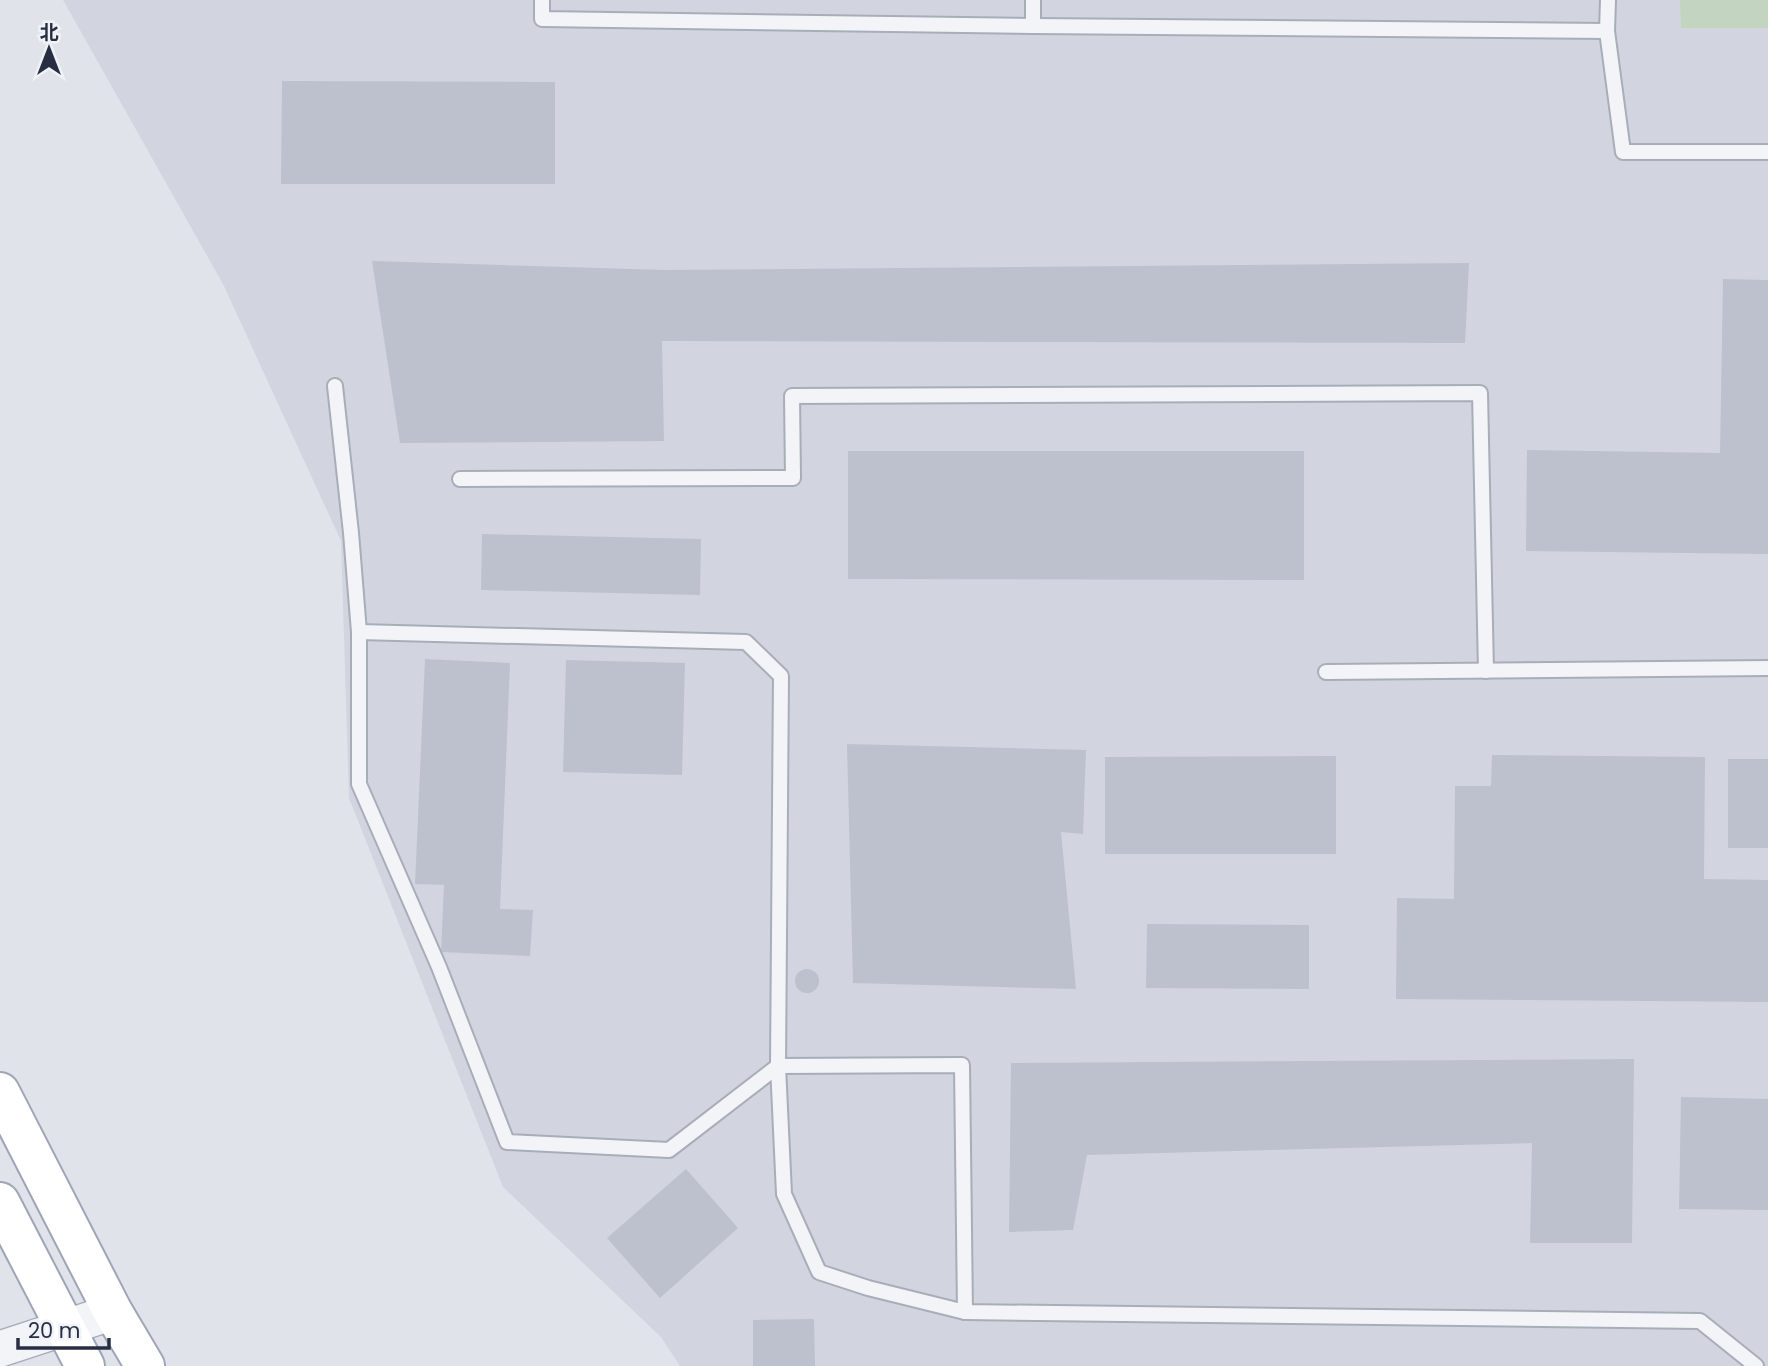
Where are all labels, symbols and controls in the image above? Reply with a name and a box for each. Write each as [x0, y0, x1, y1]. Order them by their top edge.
north arrow [14, 14, 84, 84]
text: 北 [39, 19, 59, 46]
scale bar [18, 1306, 108, 1350]
text: 20 m [28, 1316, 81, 1345]

